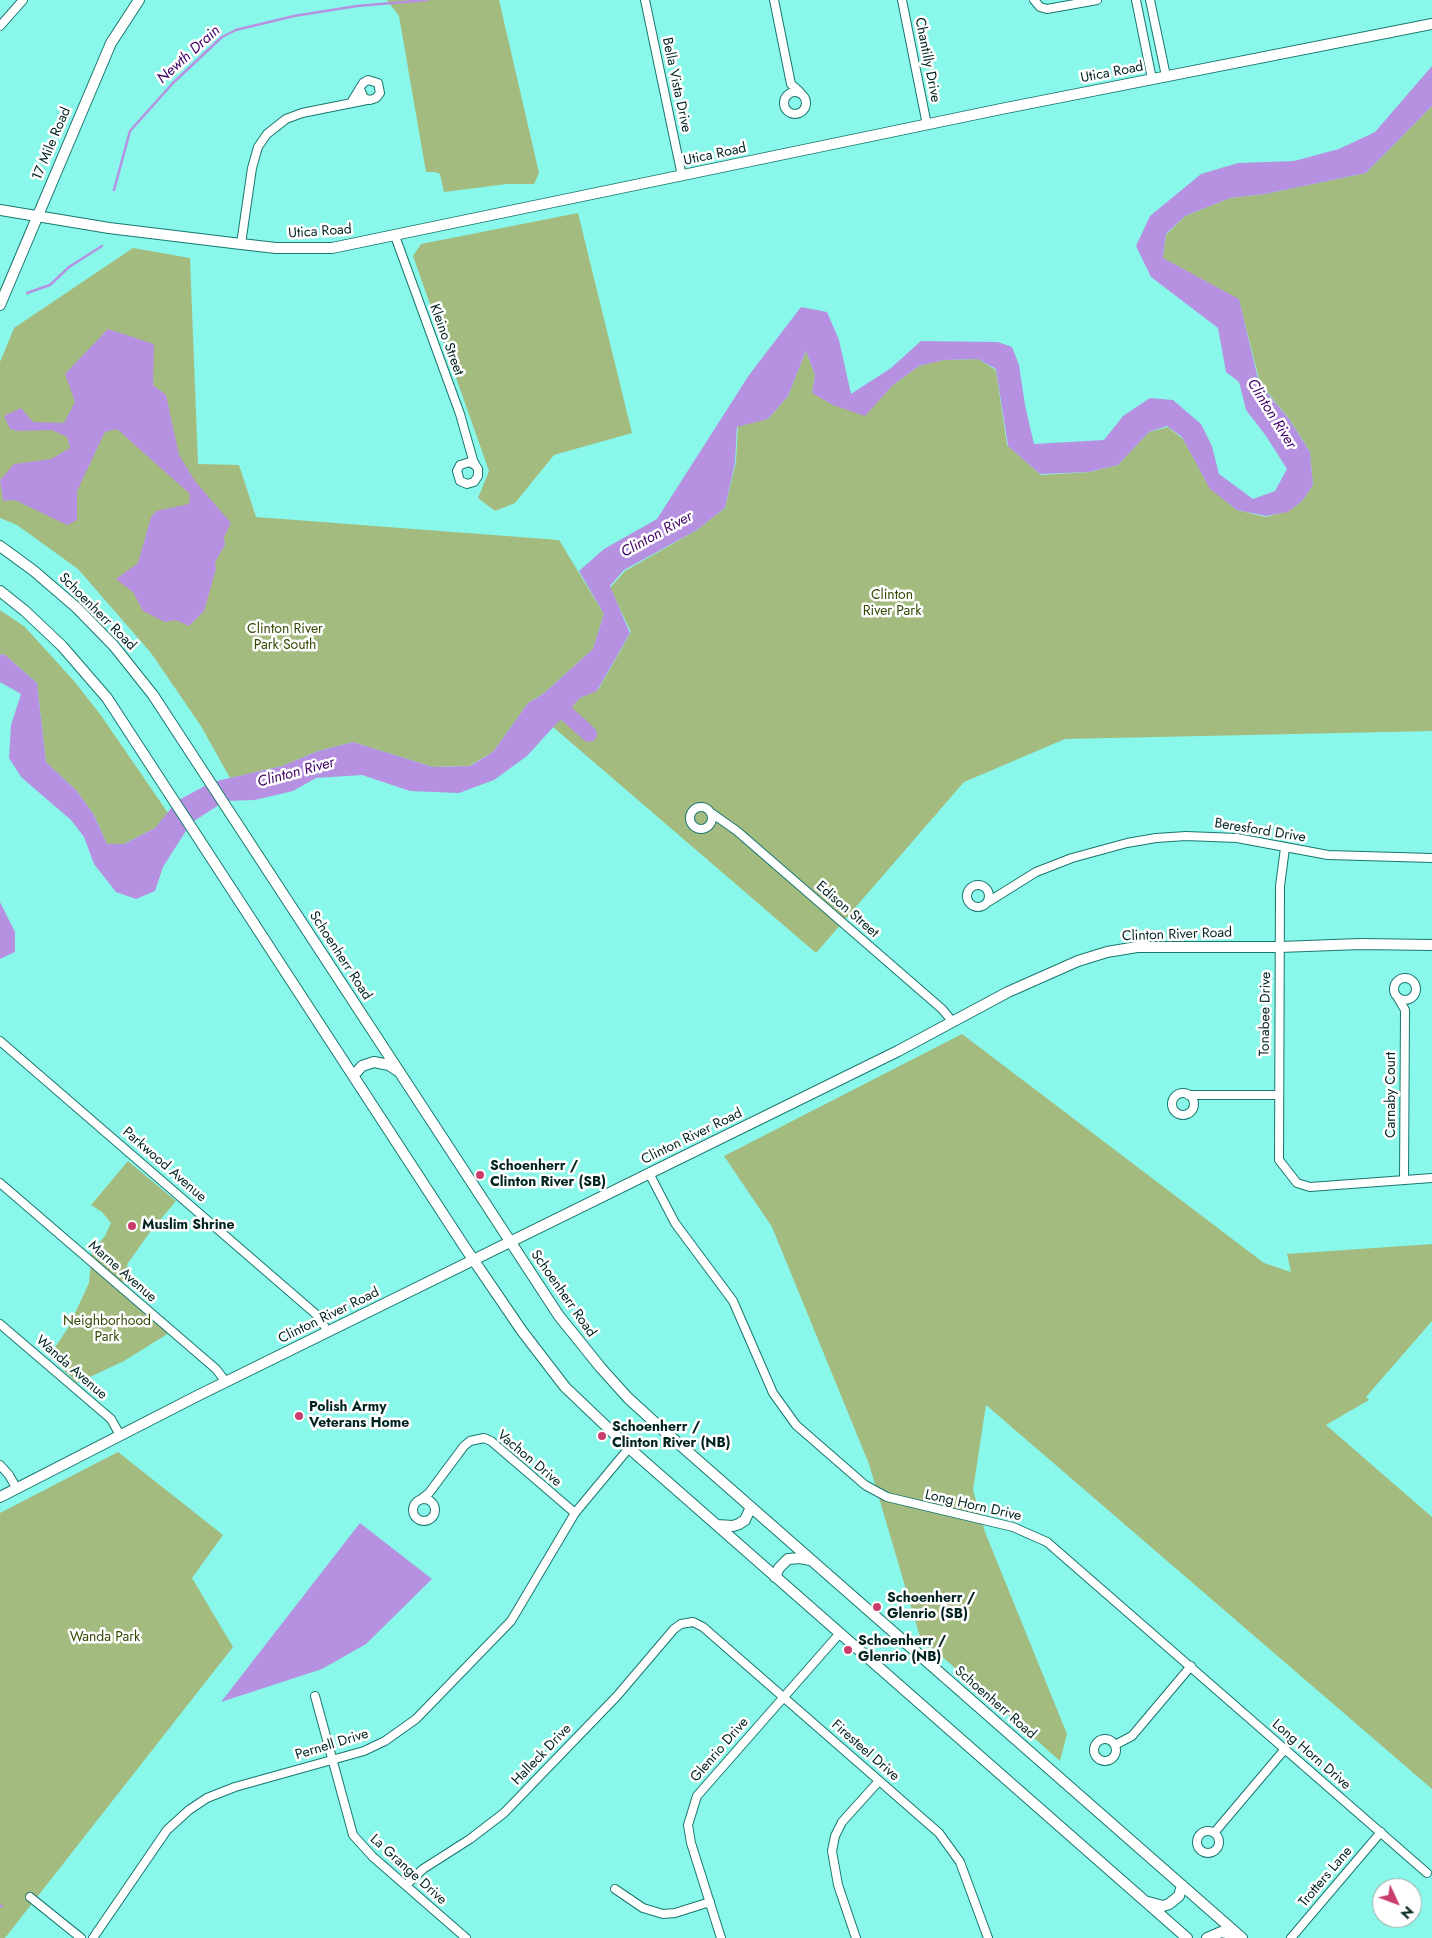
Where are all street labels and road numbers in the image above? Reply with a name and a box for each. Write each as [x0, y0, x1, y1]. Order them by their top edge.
street label: Chantilly Drive [911, 16, 943, 104]
street label: Bella Vista Drive [658, 36, 694, 134]
street label: Utica Road [1079, 59, 1145, 87]
street label: 17 Mile Road [29, 105, 75, 183]
street label: Utica Road [682, 140, 748, 170]
street label: Utica Road [288, 221, 352, 243]
street label: Kleino Street [425, 302, 467, 378]
street label: Schoenherr Road [55, 570, 139, 654]
street label: Beresford Drive [1213, 815, 1307, 847]
street label: Edison Street [812, 878, 882, 942]
street label: Schoenherr Road [305, 908, 375, 1004]
street label: Clinton River Road [1122, 925, 1232, 945]
street label: Tonabee Drive [1257, 972, 1275, 1056]
street label: Carnaby Court [1384, 1052, 1400, 1138]
street label: Clinton River Road [639, 1105, 745, 1169]
street label: Parkwood Avenue [119, 1124, 209, 1206]
street label: Marne Avenue [84, 1238, 160, 1306]
street label: Schoenherr Road [527, 1247, 599, 1341]
street label: Clinton River Road [276, 1284, 382, 1348]
street label: Wanda Avenue [32, 1332, 110, 1404]
street label: Vachon Drive [493, 1427, 565, 1491]
street label: Long Horn Drive [923, 1487, 1023, 1525]
street label: Schoenherr Road [951, 1663, 1039, 1743]
street label: Glenrio Drive [687, 1714, 753, 1786]
street label: Long Horn Drive [1268, 1716, 1354, 1794]
street label: Firesteel Drive [828, 1717, 902, 1785]
street label: Halleck Drive [509, 1721, 575, 1789]
street label: Pernell Drive [293, 1726, 371, 1764]
street label: La Grange Drive [366, 1831, 450, 1909]
street label: Trotters Lane [1296, 1843, 1356, 1911]

